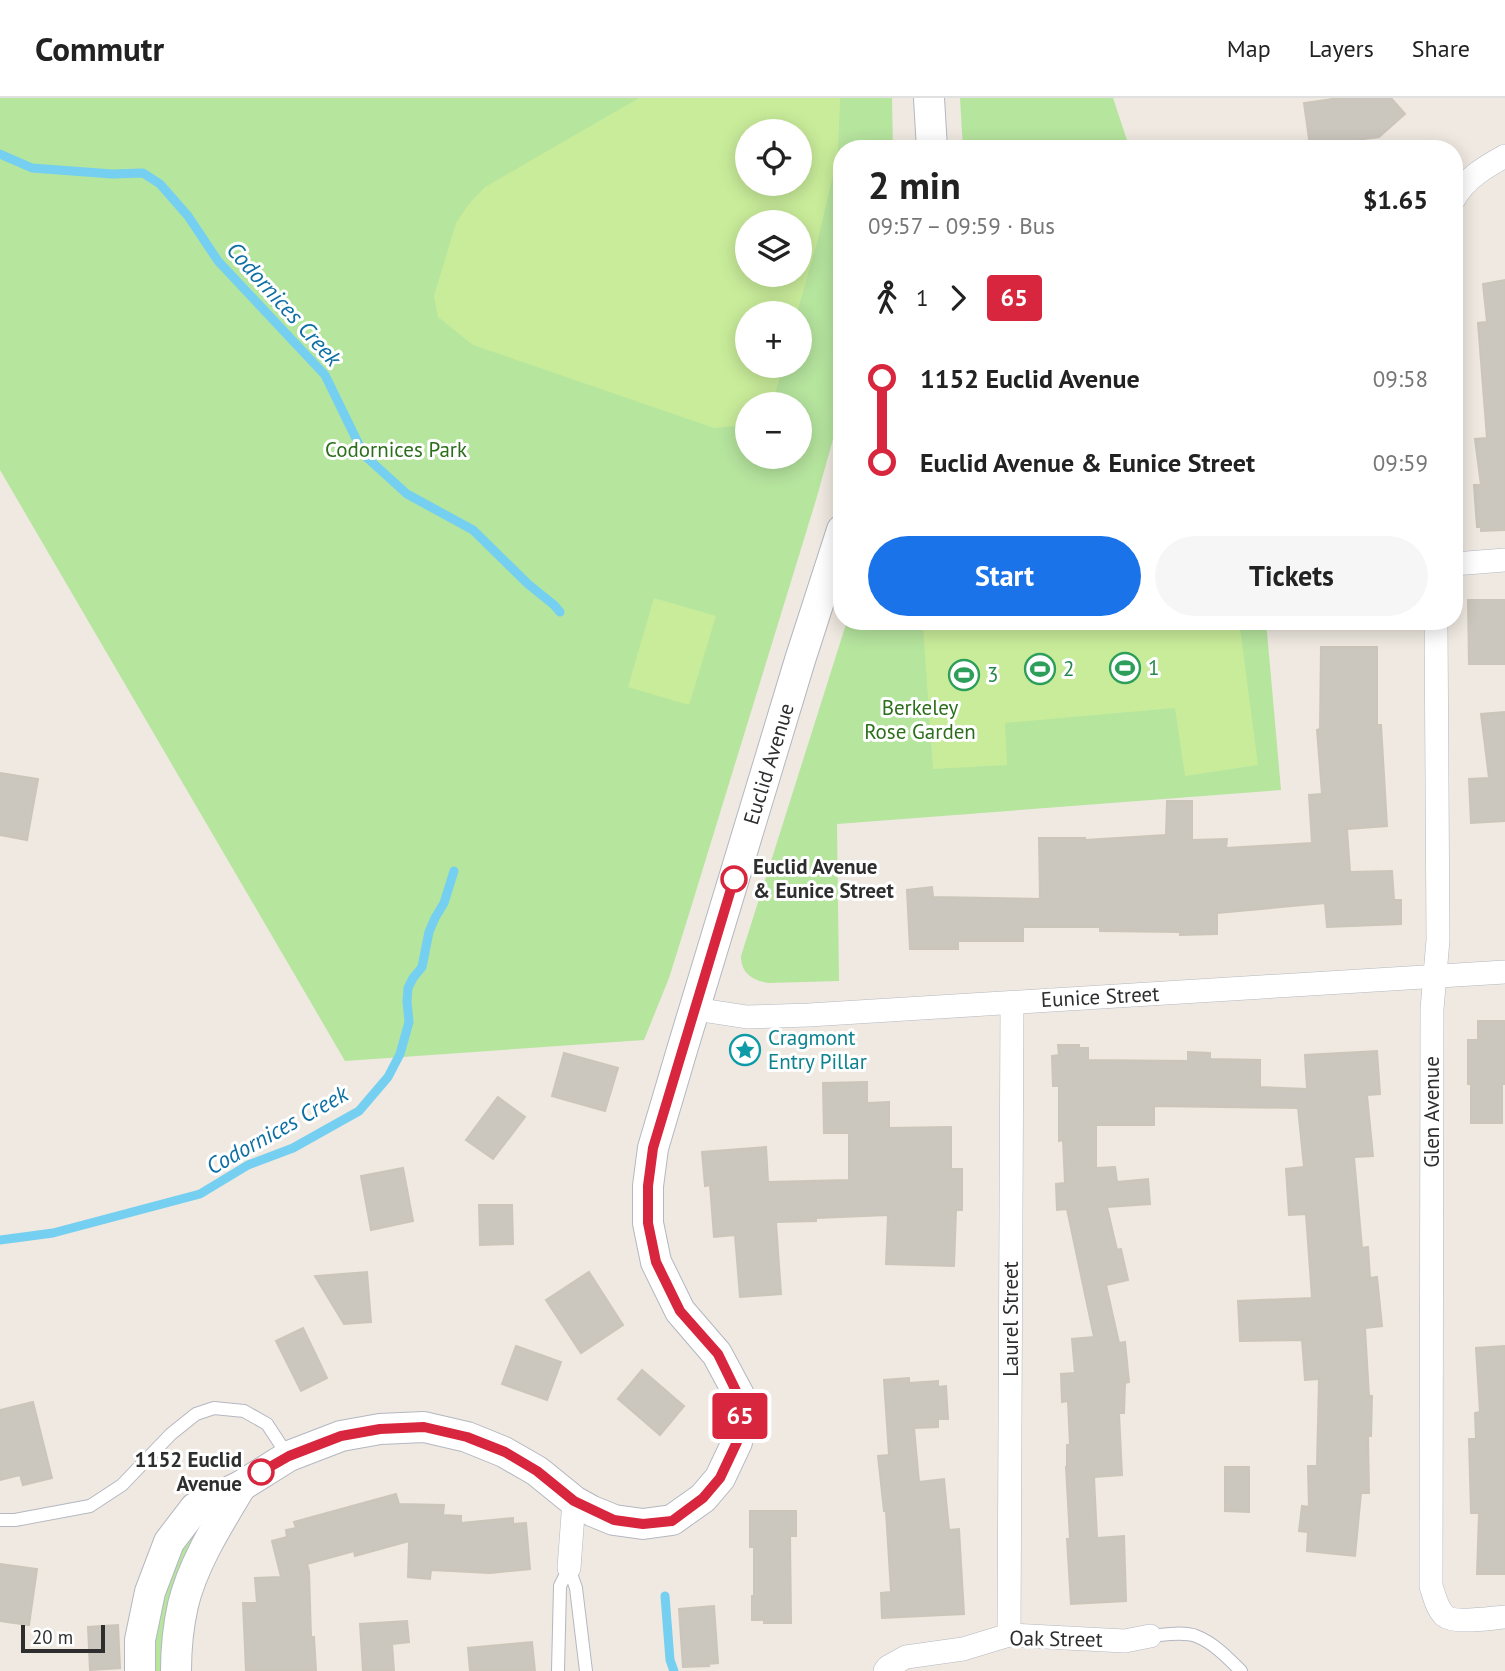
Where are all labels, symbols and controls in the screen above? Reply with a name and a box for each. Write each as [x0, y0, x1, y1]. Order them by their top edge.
text: Commutr [35, 27, 164, 70]
text: Map [1227, 33, 1271, 64]
text: Layers [1309, 33, 1374, 64]
text: Share [1412, 33, 1470, 64]
map controls [735, 119, 812, 469]
button: locate [735, 119, 812, 196]
text: 2 min [868, 160, 961, 209]
text: $1.65 [1363, 183, 1428, 216]
button: layers [735, 210, 812, 287]
text: 09:57 – 09:59 · Bus [868, 211, 1055, 240]
water label: Codornices Creek [221, 235, 349, 373]
icon: walk [868, 279, 906, 317]
icon: forward [939, 279, 977, 317]
text: 65 [1001, 282, 1028, 313]
text: 1 [916, 283, 929, 312]
button: + [735, 301, 812, 378]
text: 1152 Euclid Avenue [920, 362, 1140, 395]
text: 09:58 [1373, 364, 1428, 393]
button: − [735, 392, 812, 469]
park label: Codornices Park [325, 436, 467, 463]
text: Euclid Avenue & Eunice Street [920, 446, 1255, 479]
text: 09:59 [1373, 448, 1428, 477]
button: Start [868, 536, 1141, 616]
button: Tickets [1155, 536, 1428, 616]
sports icon: 1 [1108, 651, 1142, 685]
sports icon: 2 [1023, 652, 1057, 686]
place label: 1 [1148, 654, 1159, 681]
place label: 2 [1063, 655, 1074, 682]
sports icon: 3 [947, 658, 981, 692]
place label: 3 [987, 661, 998, 688]
park label: Berkeley Rose Garden [864, 694, 976, 745]
street label: Euclid Avenue [737, 700, 800, 828]
place label: Euclid Avenue & Eunice Street [753, 853, 895, 904]
marker: Euclid Avenue & Eunice Street [721, 866, 747, 892]
street label: Eunice Street [1040, 980, 1160, 1013]
place label: Cragmont Entry Pillar [768, 1024, 867, 1075]
place icon: Cragmont Entry Pillar [728, 1033, 762, 1067]
street label: Glen Avenue [1418, 1056, 1445, 1168]
water label: Codornices Creek [201, 1078, 354, 1180]
street label: Laurel Street [997, 1261, 1024, 1377]
line badge: 65 [708, 1393, 772, 1439]
text: 65 [726, 1400, 754, 1431]
place label: 1152 Euclid Avenue [135, 1446, 242, 1497]
marker: 1152 Euclid Avenue [248, 1459, 274, 1485]
scale bar [21, 1622, 105, 1654]
street label: Oak Street [1009, 1624, 1103, 1653]
text: 20 m [32, 1625, 73, 1649]

